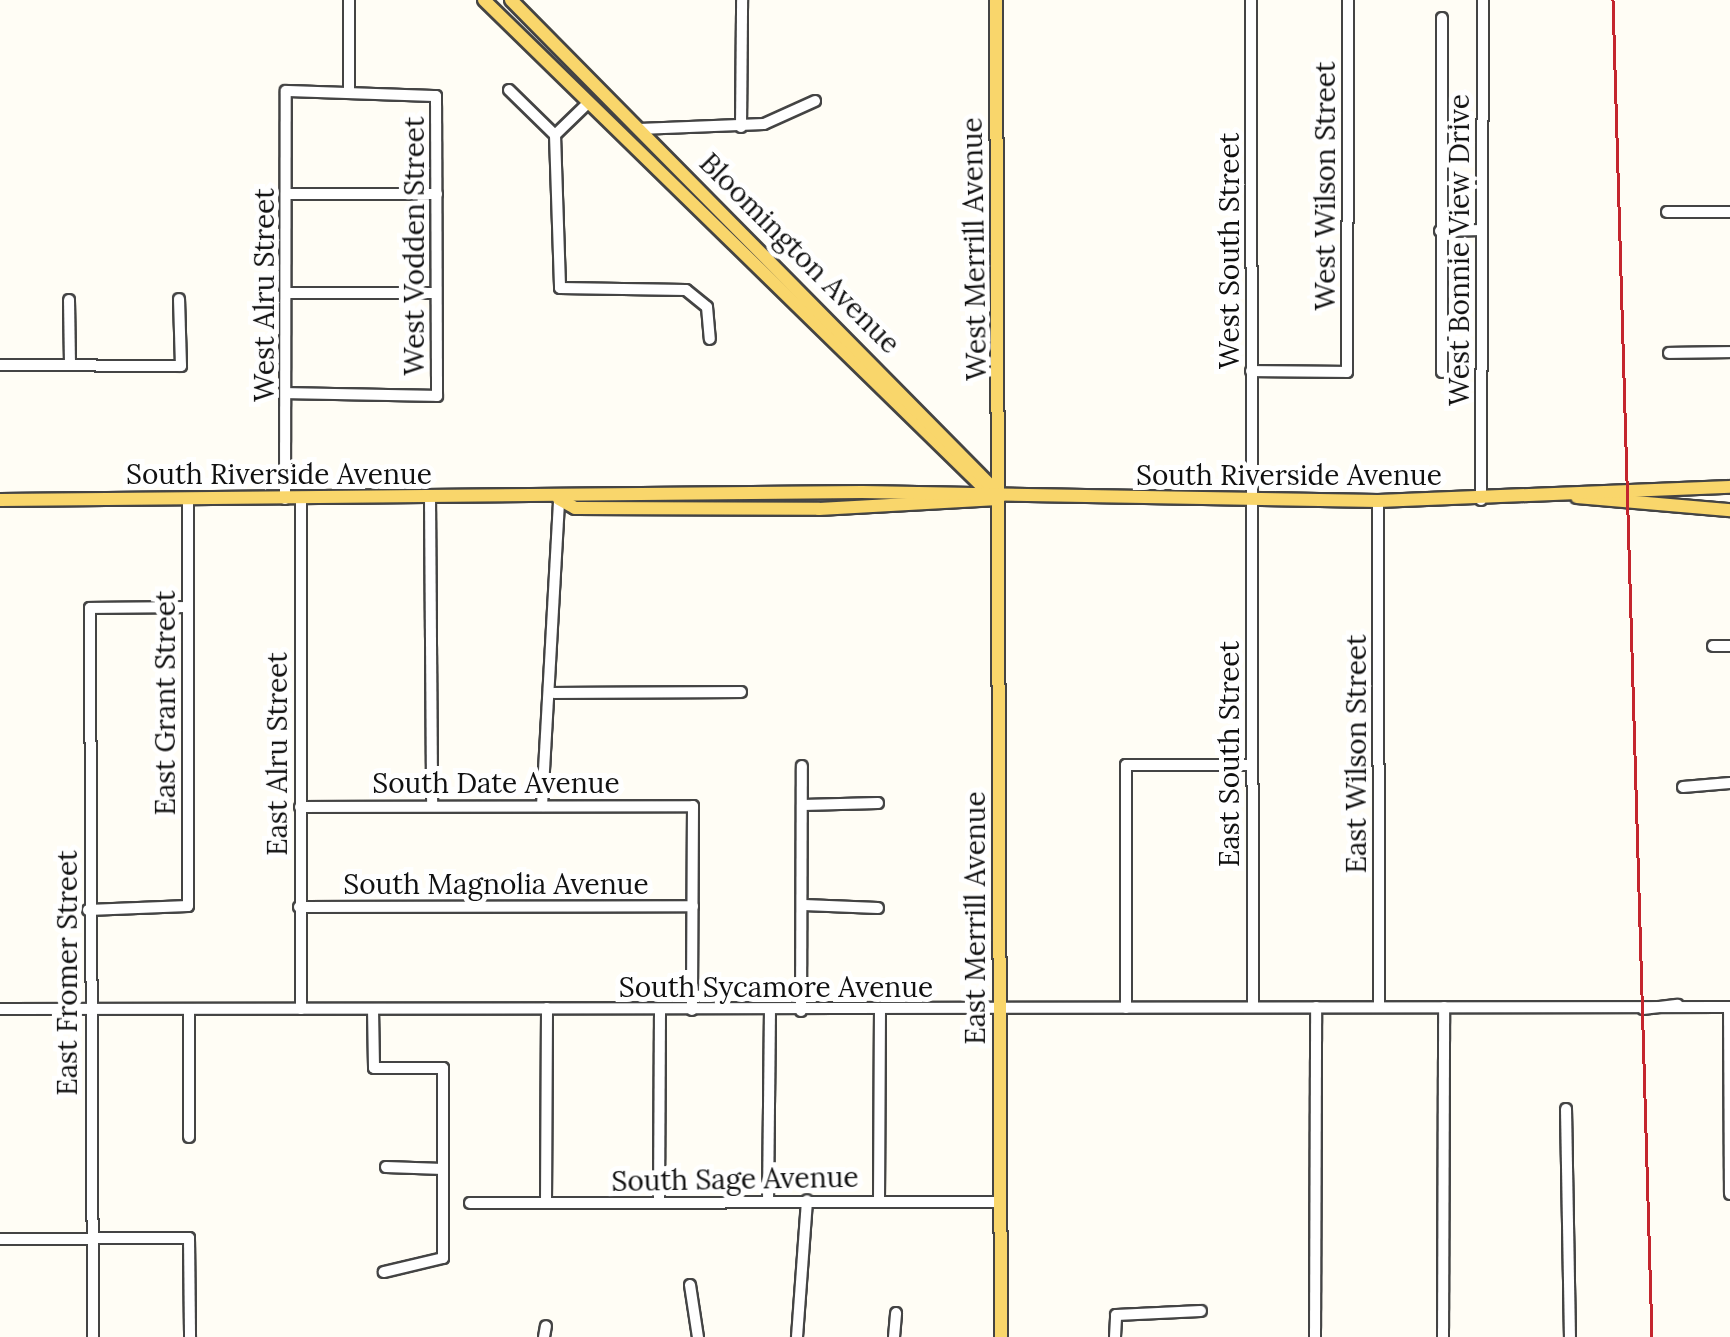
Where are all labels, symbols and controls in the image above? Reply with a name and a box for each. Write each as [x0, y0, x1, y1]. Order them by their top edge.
street label: West Wilson Street [1308, 61, 1342, 311]
street label: West Bonnie View Drive [1442, 94, 1476, 406]
street label: West Vodden Street [397, 116, 431, 376]
street label: West Merrill Avenue [955, 117, 993, 381]
street label: West South Street [1212, 133, 1246, 369]
street label: Bloomington Avenue [693, 146, 907, 360]
street label: West Alru Street [247, 188, 281, 402]
street label: South Riverside Avenue [126, 457, 432, 491]
street label: South Riverside Avenue [1136, 458, 1442, 492]
street label: East Grant Street [148, 590, 182, 816]
street label: East Wilson Street [1339, 635, 1373, 873]
street label: East South Street [1212, 641, 1246, 867]
street label: East Alru Street [260, 652, 294, 856]
street label: South Date Avenue [372, 766, 620, 800]
street label: East Merrill Avenue [958, 791, 992, 1045]
street label: East Fromer Street [50, 850, 84, 1096]
street label: South Magnolia Avenue [343, 867, 649, 901]
street label: South Sycamore Avenue [619, 970, 933, 1004]
street label: South Sage Avenue [611, 1160, 859, 1198]

